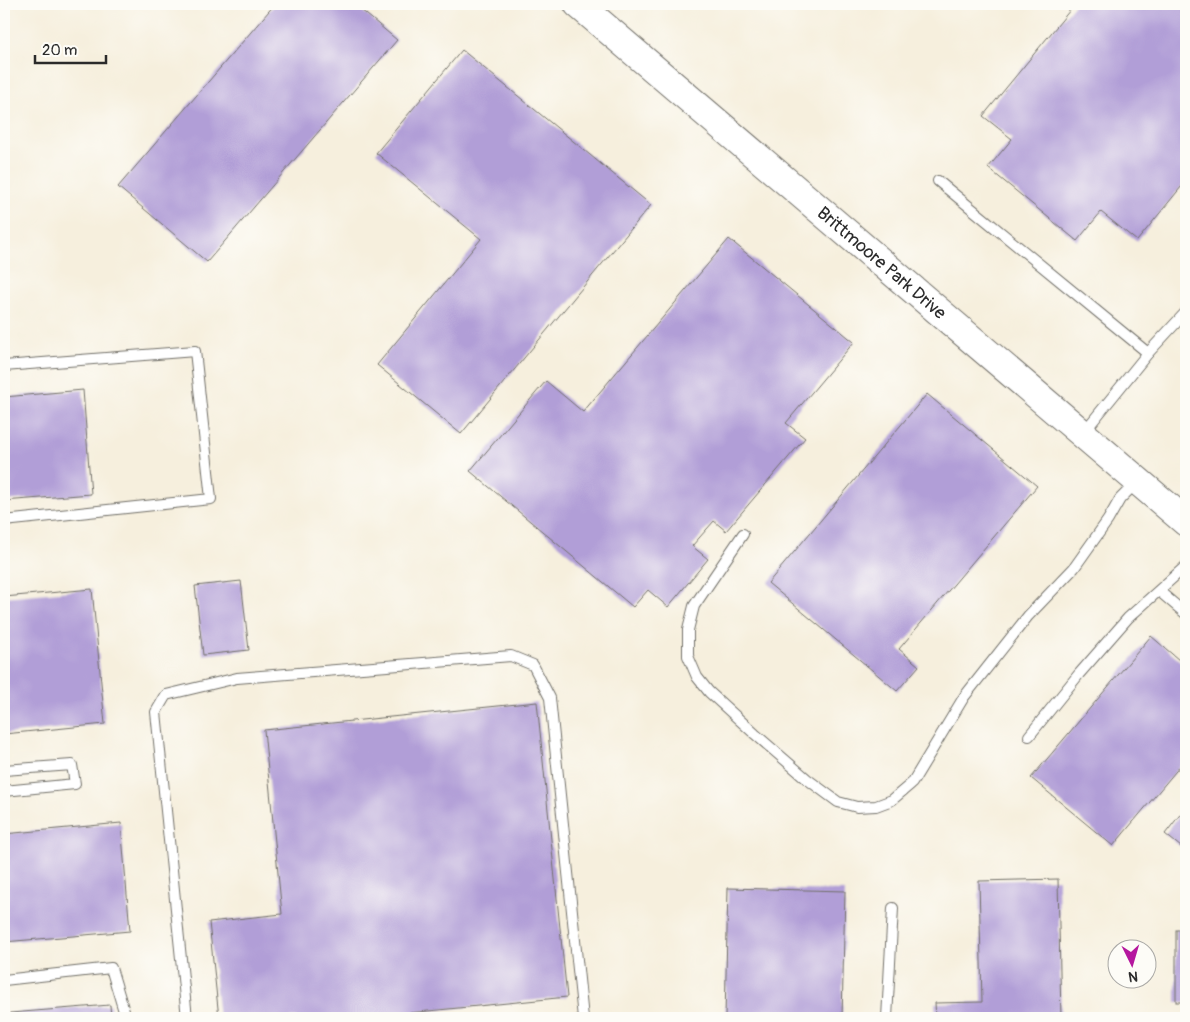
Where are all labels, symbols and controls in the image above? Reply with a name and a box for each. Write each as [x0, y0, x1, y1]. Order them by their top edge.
scale bar [35, 32, 106, 64]
text: 20 m [42, 41, 77, 60]
street label: Brittmoore Park Drive [812, 202, 951, 325]
north arrow [1108, 940, 1158, 990]
text: N [1128, 968, 1139, 985]

